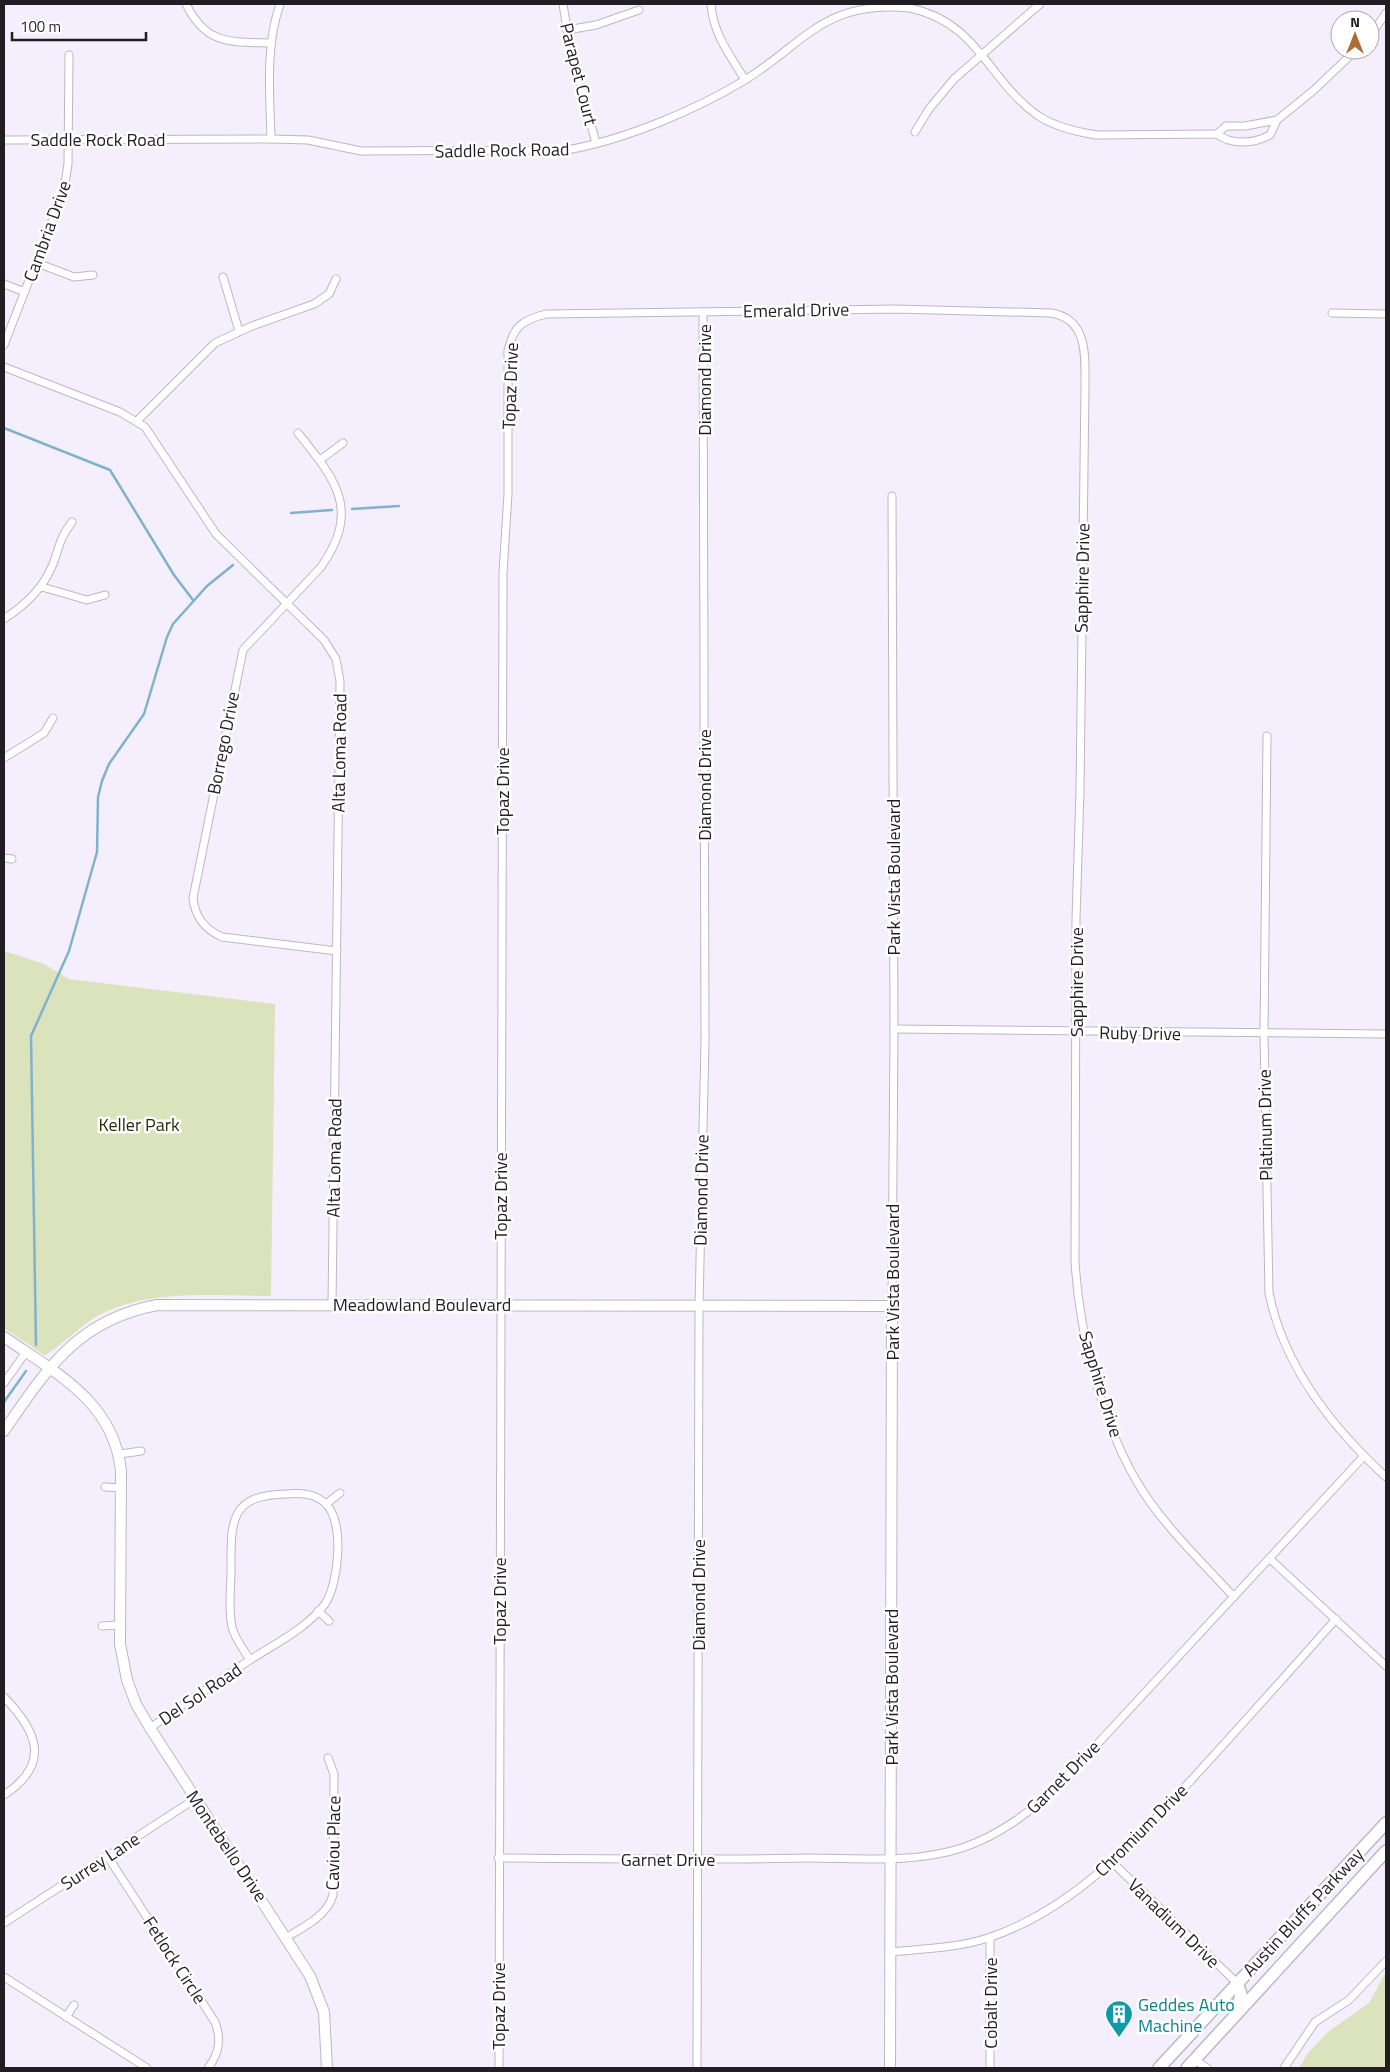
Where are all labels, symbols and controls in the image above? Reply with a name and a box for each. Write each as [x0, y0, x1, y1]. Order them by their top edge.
scale bar [12, 10, 146, 42]
north arrow [1330, 10, 1380, 60]
text: N [1350, 11, 1360, 32]
text: 100 m [20, 15, 61, 38]
street label: Parapet Court [553, 20, 605, 129]
street label: Saddle Rock Road [31, 126, 165, 153]
street label: Saddle Rock Road [434, 135, 570, 165]
street label: Cambria Drive [16, 177, 78, 285]
street label: Emerald Drive [743, 296, 849, 324]
street label: Diamond Drive [691, 324, 718, 436]
street label: Topaz Drive [495, 342, 525, 430]
street label: Sapphire Drive [1068, 523, 1096, 633]
street label: Borrego Drive [200, 689, 246, 797]
street label: Alta Loma Road [324, 693, 354, 813]
street label: Diamond Drive [691, 729, 718, 841]
street label: Topaz Drive [489, 747, 516, 835]
street label: Park Vista Boulevard [880, 799, 907, 955]
street label: Sapphire Drive [1063, 927, 1090, 1037]
street label: Ruby Drive [1099, 1019, 1181, 1047]
street label: Platinum Drive [1251, 1069, 1279, 1181]
street label: Alta Loma Road [319, 1098, 349, 1218]
park label: Keller Park [98, 1111, 180, 1138]
street label: Diamond Drive [687, 1134, 715, 1246]
street label: Topaz Drive [487, 1152, 514, 1240]
street label: Park Vista Boulevard [879, 1204, 906, 1360]
street label: Meadowland Boulevard [333, 1291, 511, 1318]
street label: Sapphire Drive [1072, 1328, 1130, 1440]
street label: Diamond Drive [685, 1539, 712, 1651]
street label: Topaz Drive [486, 1557, 513, 1645]
street label: Park Vista Boulevard [878, 1609, 905, 1765]
street label: Del Sol Road [153, 1656, 247, 1732]
street label: Garnet Drive [1020, 1734, 1106, 1820]
street label: Chromium Drive [1088, 1777, 1194, 1883]
street label: Montebello Drive [180, 1785, 274, 1907]
street label: Caviou Place [319, 1795, 347, 1891]
street label: Surrey Lane [55, 1825, 145, 1897]
street label: Austin Bluffs Parkway [1236, 1841, 1370, 1982]
street label: Garnet Drive [621, 1846, 715, 1873]
street label: Vanadium Drive [1122, 1872, 1226, 1974]
street label: Fetlock Circle [137, 1911, 213, 2009]
street label: Cobalt Drive [977, 1957, 1004, 2049]
street label: Topaz Drive [485, 1962, 512, 2050]
place label: Geddes Auto Machine [1138, 1991, 1235, 2039]
building icon: Geddes Auto Machine [1104, 1999, 1134, 2038]

